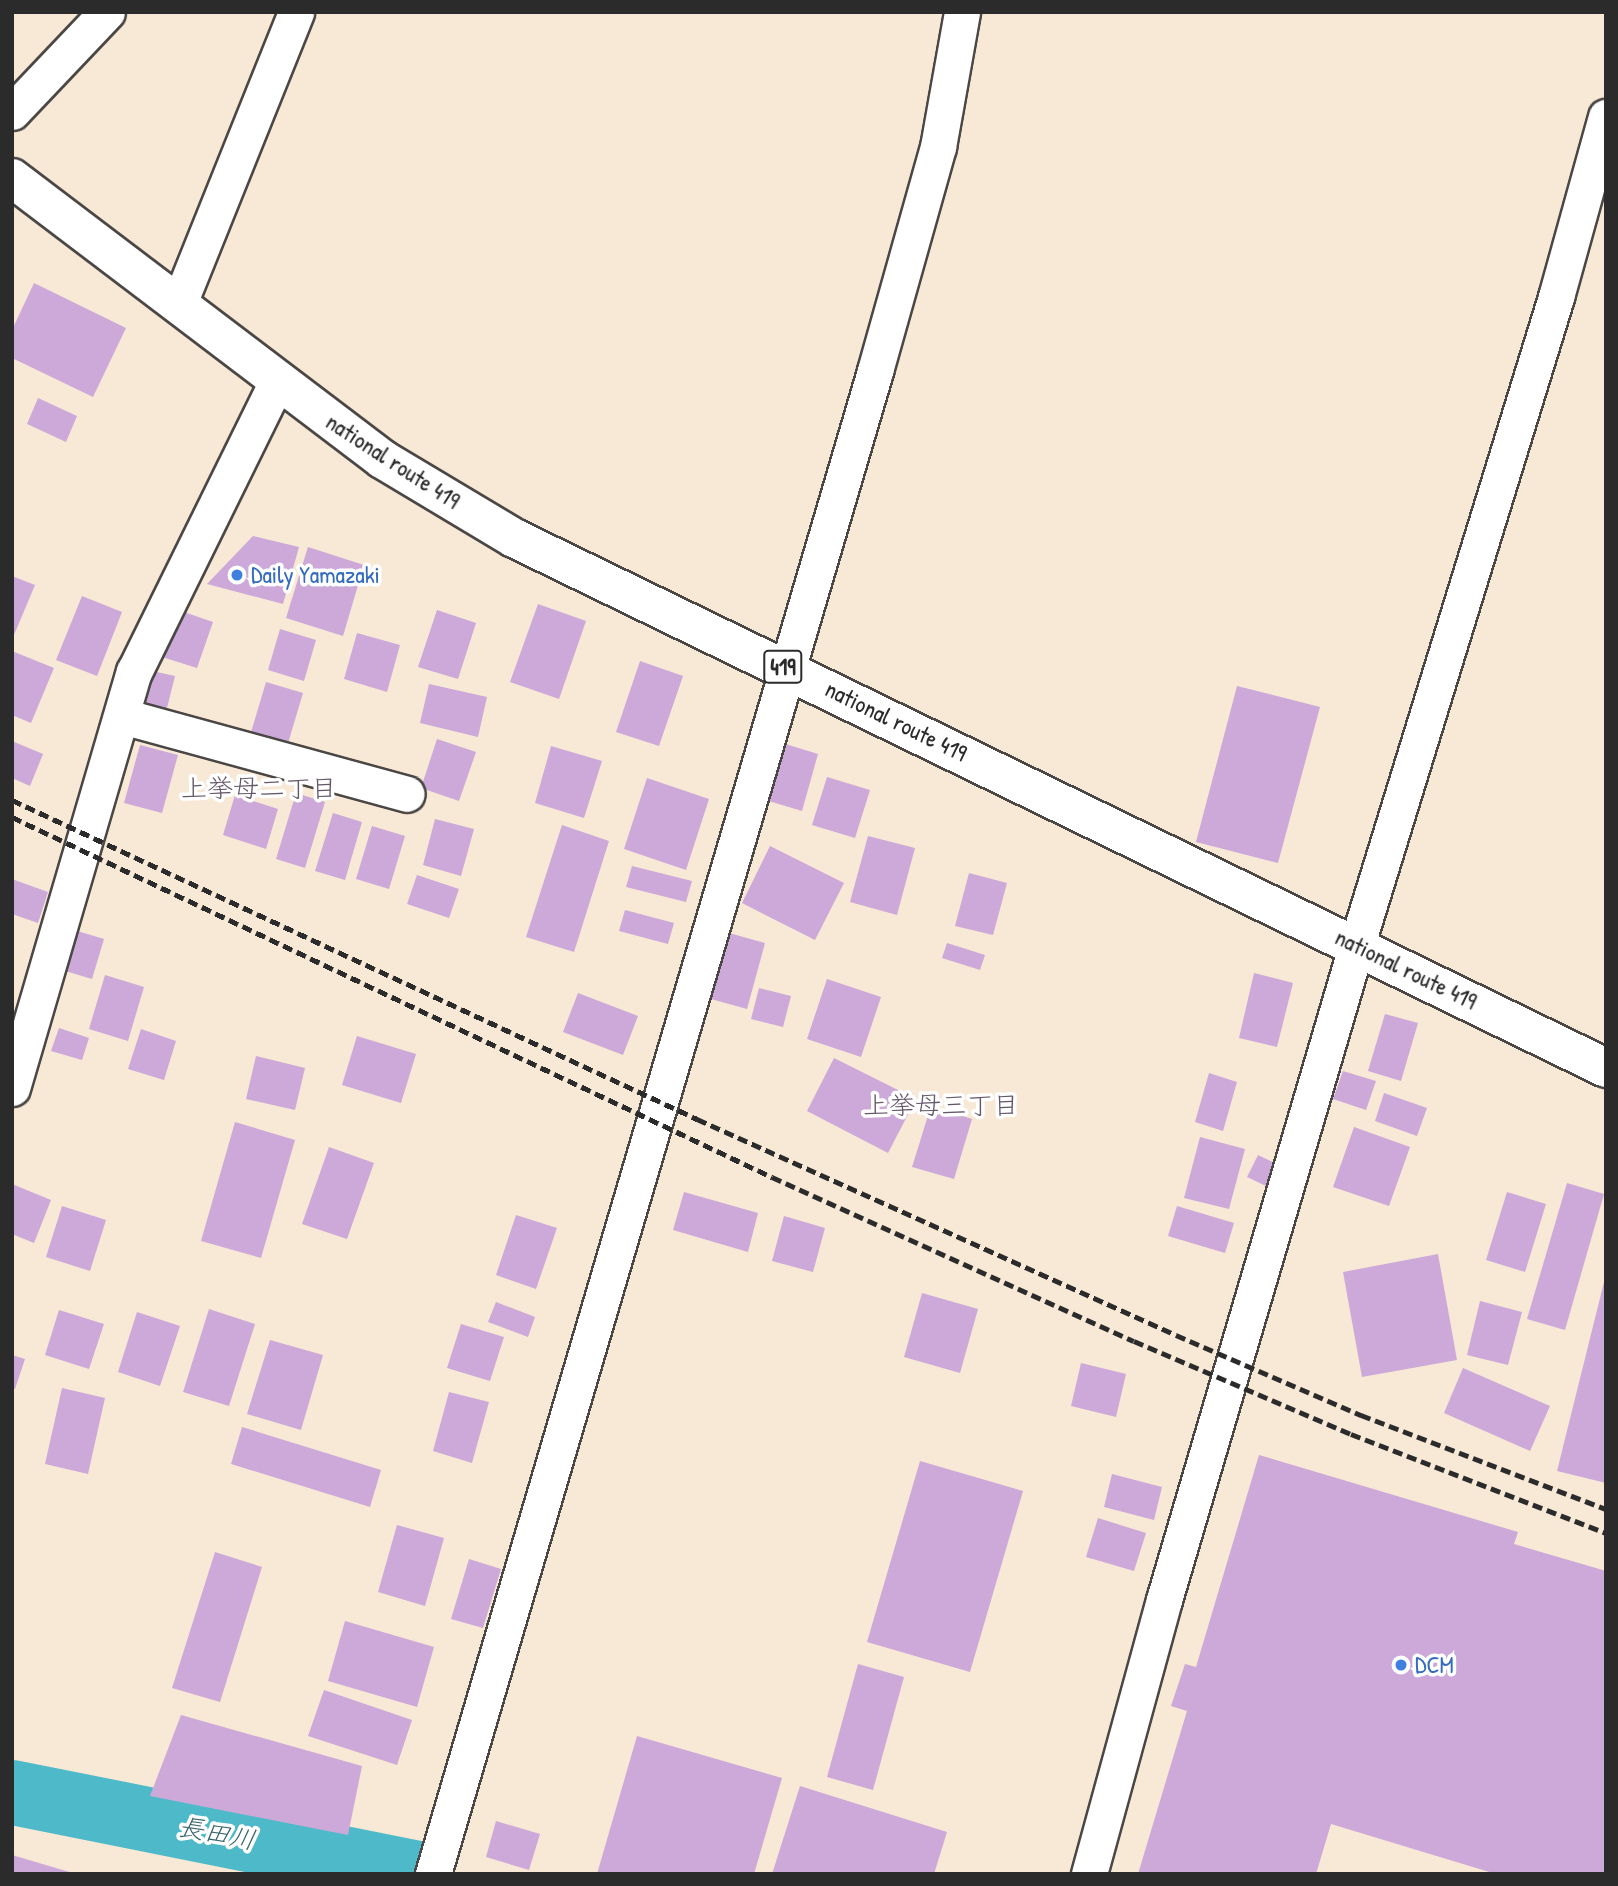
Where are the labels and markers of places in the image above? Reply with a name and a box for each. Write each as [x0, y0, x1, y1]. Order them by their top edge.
place label: Daily Yamazaki [251, 561, 380, 589]
marker: Daily Yamazaki [229, 567, 245, 583]
place label: DCM [1415, 1651, 1454, 1679]
marker: DCM [1393, 1657, 1409, 1673]

